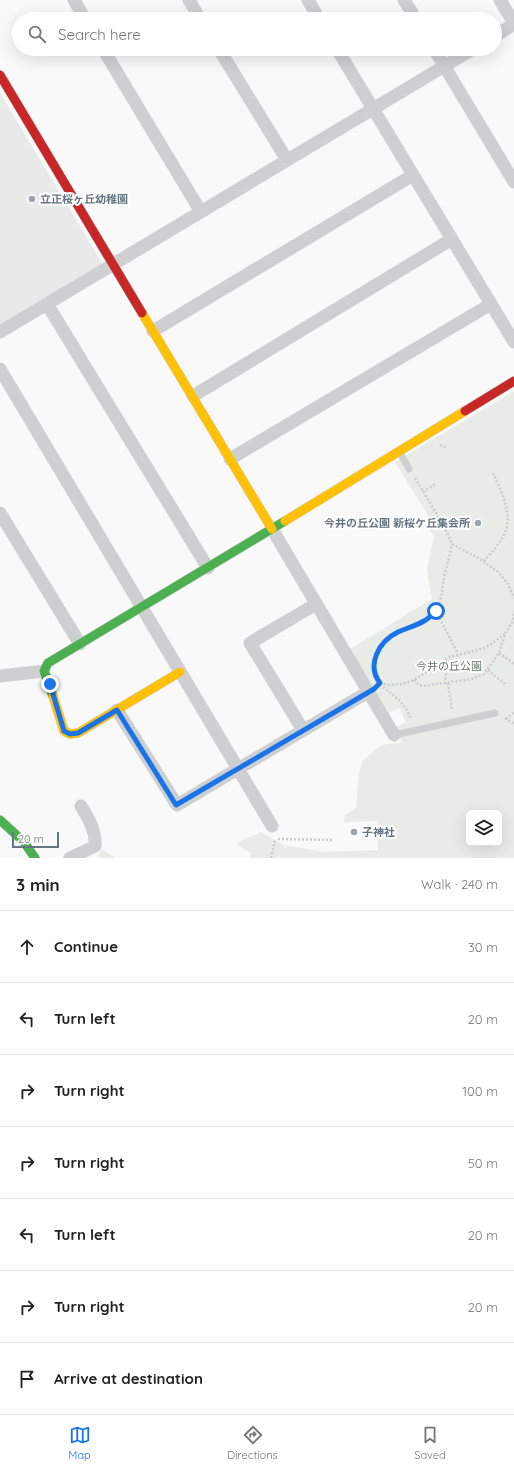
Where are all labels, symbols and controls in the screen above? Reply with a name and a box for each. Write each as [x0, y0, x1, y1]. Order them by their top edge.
search box [12, 12, 502, 56]
icon: search [26, 23, 48, 45]
text: Search here [58, 25, 141, 44]
place label: 立正桜ヶ丘幼稚園 [40, 192, 128, 206]
marker: 立正桜ヶ丘幼稚園 [27, 194, 37, 204]
place label: 今井の丘公園 新桜ケ丘集会所 [324, 516, 470, 530]
marker: 今井の丘公園 新桜ケ丘集会所 [473, 518, 483, 528]
route start [427, 602, 445, 620]
park label: 今井の丘公園 [416, 659, 482, 673]
route end [41, 675, 59, 693]
map controls [466, 810, 502, 846]
button: layers [466, 810, 502, 846]
place label: 子神社 [362, 825, 395, 839]
marker: 子神社 [349, 827, 359, 837]
scale bar [12, 830, 59, 849]
text: 20 m [18, 832, 44, 846]
text: 3 min [16, 874, 60, 895]
text: Walk · 240 m [421, 876, 498, 892]
icon: ahead [16, 936, 38, 958]
text: Continue [54, 937, 118, 956]
text: 30 m [468, 939, 498, 955]
icon: left [16, 1008, 38, 1030]
text: Turn left [54, 1009, 116, 1028]
text: 20 m [468, 1011, 498, 1027]
icon: right [16, 1080, 38, 1102]
text: Turn right [54, 1081, 125, 1100]
text: 100 m [462, 1083, 498, 1099]
icon: right [16, 1152, 38, 1174]
text: Turn right [54, 1153, 125, 1172]
text: 50 m [468, 1155, 498, 1171]
icon: left [16, 1224, 38, 1246]
text: Turn left [54, 1225, 116, 1244]
text: 20 m [468, 1227, 498, 1243]
icon: right [16, 1296, 38, 1318]
text: Turn right [54, 1297, 125, 1316]
text: 20 m [468, 1299, 498, 1315]
icon: arrive [16, 1368, 38, 1390]
text: Arrive at destination [54, 1369, 203, 1388]
tab: Map [68, 1424, 91, 1462]
tab: Directions [227, 1424, 278, 1462]
tab: Saved [414, 1424, 446, 1462]

